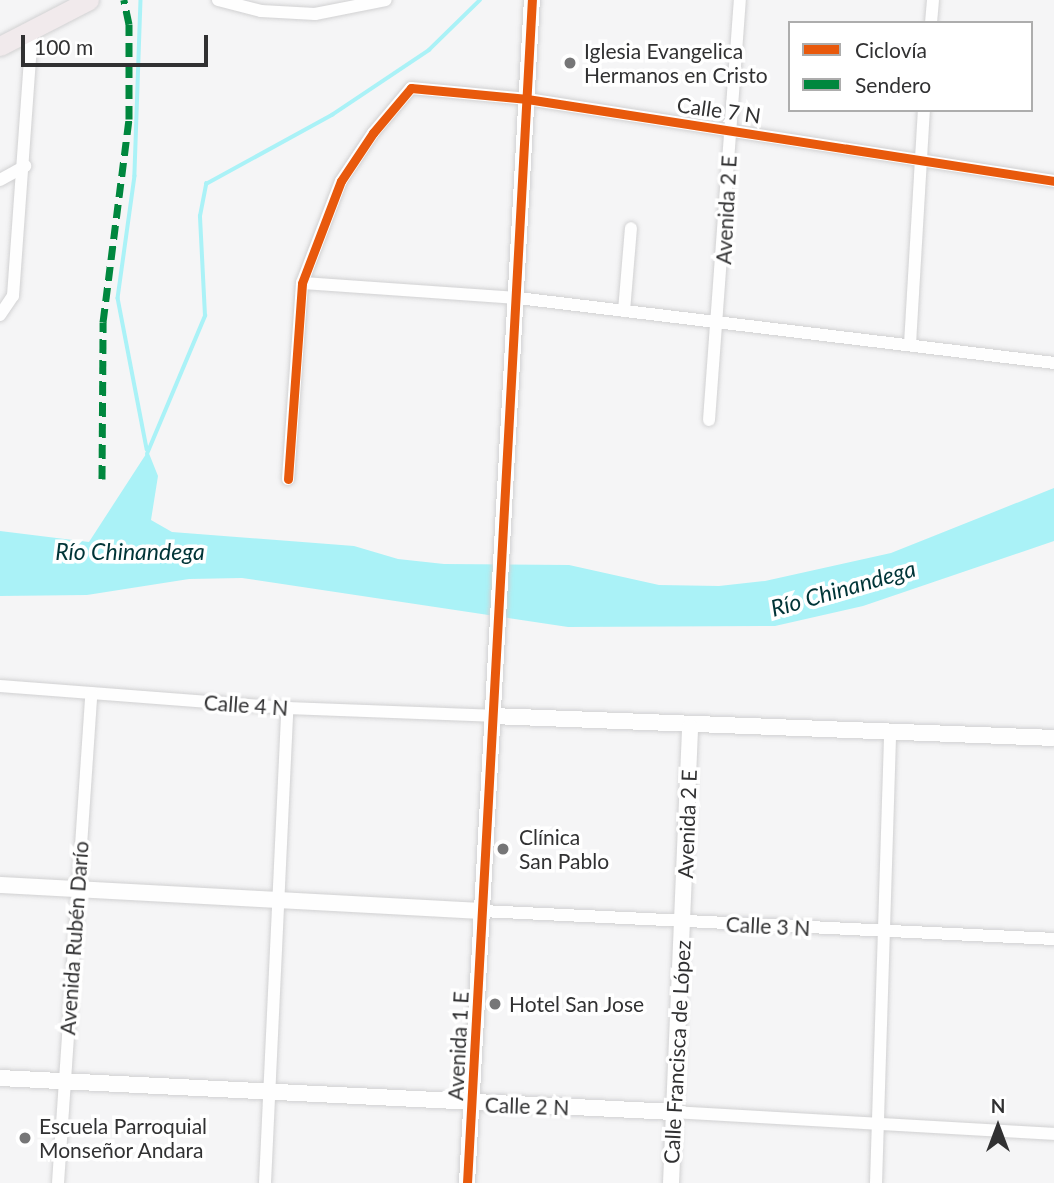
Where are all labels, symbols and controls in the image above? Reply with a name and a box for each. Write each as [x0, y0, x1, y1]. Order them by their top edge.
scale bar [24, 21, 212, 65]
legend [788, 21, 1033, 112]
text: 100 m [34, 34, 93, 59]
text: Ciclovía [855, 37, 927, 62]
place label: Iglesia Evangelica Hermanos en Cristo [584, 38, 768, 88]
marker: Iglesia Evangelica Hermanos en Cristo [562, 55, 578, 71]
text: Sendero [855, 72, 931, 97]
street label: Calle 7 N [675, 92, 763, 128]
street label: Avenida 2 E [711, 155, 741, 265]
water label: Río Chinandega [55, 537, 205, 565]
water label: Río Chinandega [767, 554, 919, 622]
street label: Calle 4 N [203, 689, 289, 721]
street label: Avenida 2 E [673, 769, 701, 879]
place label: Clínica San Pablo [519, 824, 609, 874]
marker: Clínica San Pablo [493, 839, 513, 859]
street label: Avenida Rubén Darío [55, 840, 93, 1036]
street label: Calle 3 N [725, 911, 811, 941]
street label: Calle Francisca de López [659, 940, 695, 1164]
street label: Avenida 1 E [443, 991, 473, 1101]
place label: Hotel San Jose [509, 991, 645, 1017]
marker: Hotel San Jose [487, 996, 503, 1012]
street label: Calle 2 N [484, 1092, 570, 1120]
north arrow [963, 1092, 1033, 1162]
text: N [991, 1094, 1005, 1117]
place label: Escuela Parroquial Monseñor Andara [39, 1113, 207, 1163]
marker: Escuela Parroquial Monseñor Andara [17, 1130, 33, 1146]

